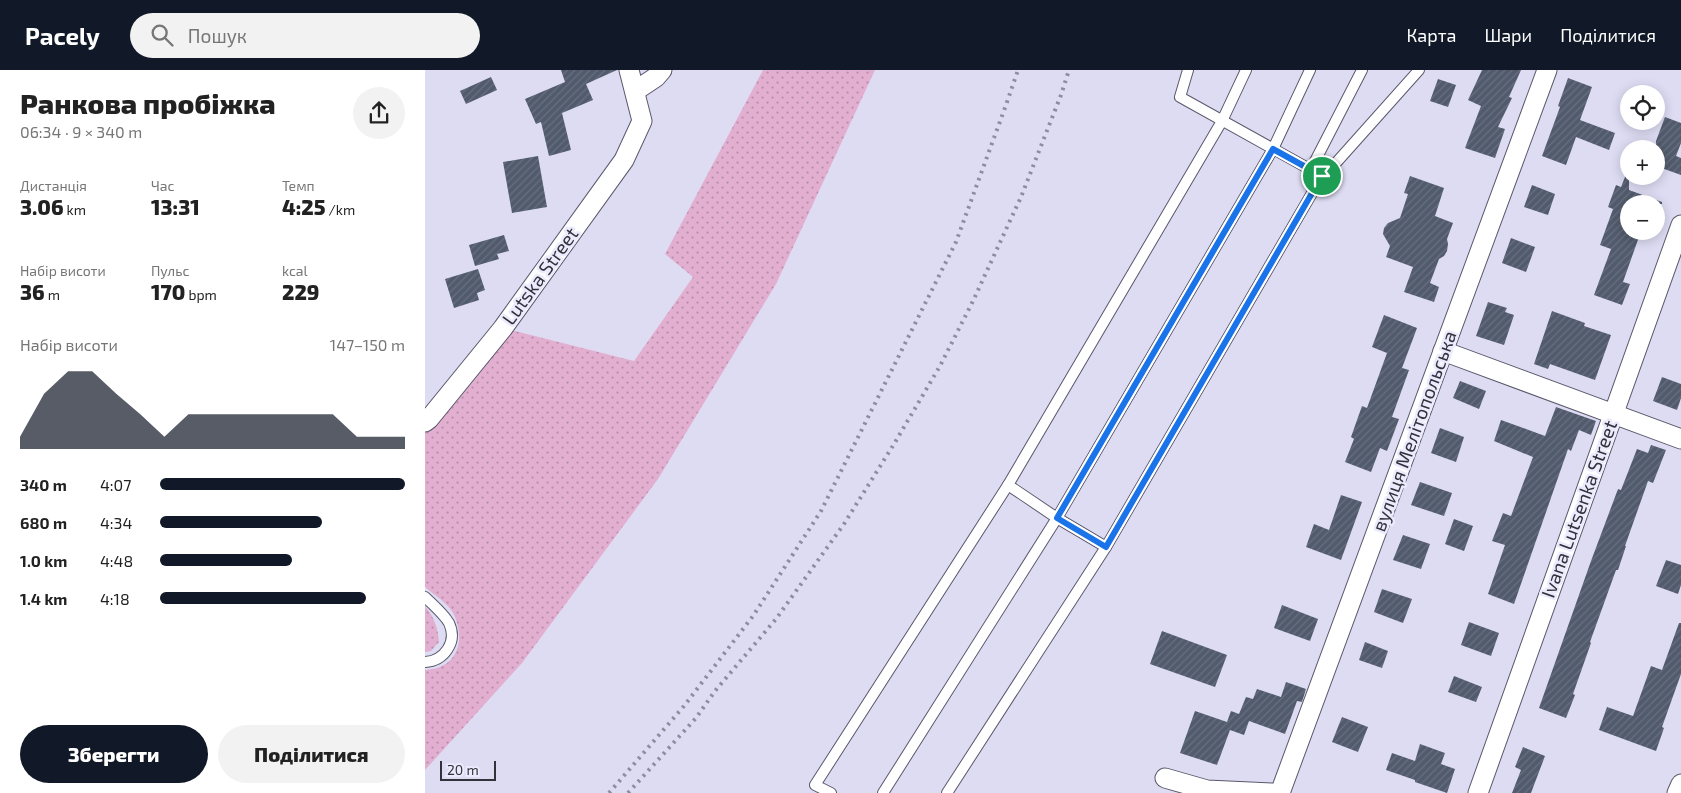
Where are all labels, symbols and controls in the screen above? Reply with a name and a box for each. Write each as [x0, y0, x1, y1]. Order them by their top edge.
search box [130, 13, 480, 58]
text: Pacely [25, 21, 100, 50]
icon: search [148, 21, 176, 49]
text: Пошук [188, 24, 247, 47]
text: Карта [1406, 24, 1456, 46]
text: Шари [1484, 24, 1532, 46]
text: Поділитися [1560, 24, 1656, 46]
map controls [1620, 85, 1665, 240]
button: locate [1620, 85, 1665, 130]
text: Ранкова пробіжка [20, 86, 276, 120]
button: share [353, 87, 405, 139]
text: 06:34 · 9 × 340 m [20, 122, 142, 141]
button: + [1620, 140, 1665, 185]
pin [1301, 155, 1343, 197]
icon: arrive [1308, 162, 1336, 190]
text: Дистанція [20, 177, 87, 194]
text: Час [151, 177, 174, 194]
text: Темп [282, 177, 315, 194]
text: 3.06 [20, 194, 64, 219]
text: 13:31 [151, 194, 200, 219]
text: 4:25 [282, 194, 325, 219]
button: − [1620, 195, 1665, 240]
text: km [64, 201, 86, 218]
text: /km [325, 201, 355, 218]
street label: Lutska Street [497, 223, 583, 329]
text: Набір висоти [20, 262, 106, 279]
text: Пульс [151, 262, 189, 279]
text: kcal [282, 262, 308, 279]
text: 36 [20, 279, 45, 304]
text: 170 [151, 279, 185, 304]
text: 229 [282, 279, 319, 304]
text: m [45, 286, 60, 303]
text: bpm [185, 286, 217, 303]
street label: вулиця Мелітопольська [1366, 327, 1462, 535]
text: Набір висоти [20, 335, 118, 354]
text: 147–150 m [330, 335, 405, 354]
street label: Ivana Lutsenka Street [1536, 417, 1621, 601]
text: 340 m [20, 475, 67, 494]
text: 4:07 [100, 475, 131, 494]
text: 680 m [20, 513, 67, 532]
text: 4:34 [100, 513, 132, 532]
text: 1.0 km [20, 551, 67, 570]
text: 4:48 [100, 551, 133, 570]
text: 1.4 km [20, 589, 67, 608]
text: 4:18 [100, 589, 130, 608]
button: Зберегти [20, 725, 208, 783]
button: Поділитися [218, 725, 405, 783]
scale bar [440, 758, 496, 781]
text: 20 m [447, 761, 479, 778]

